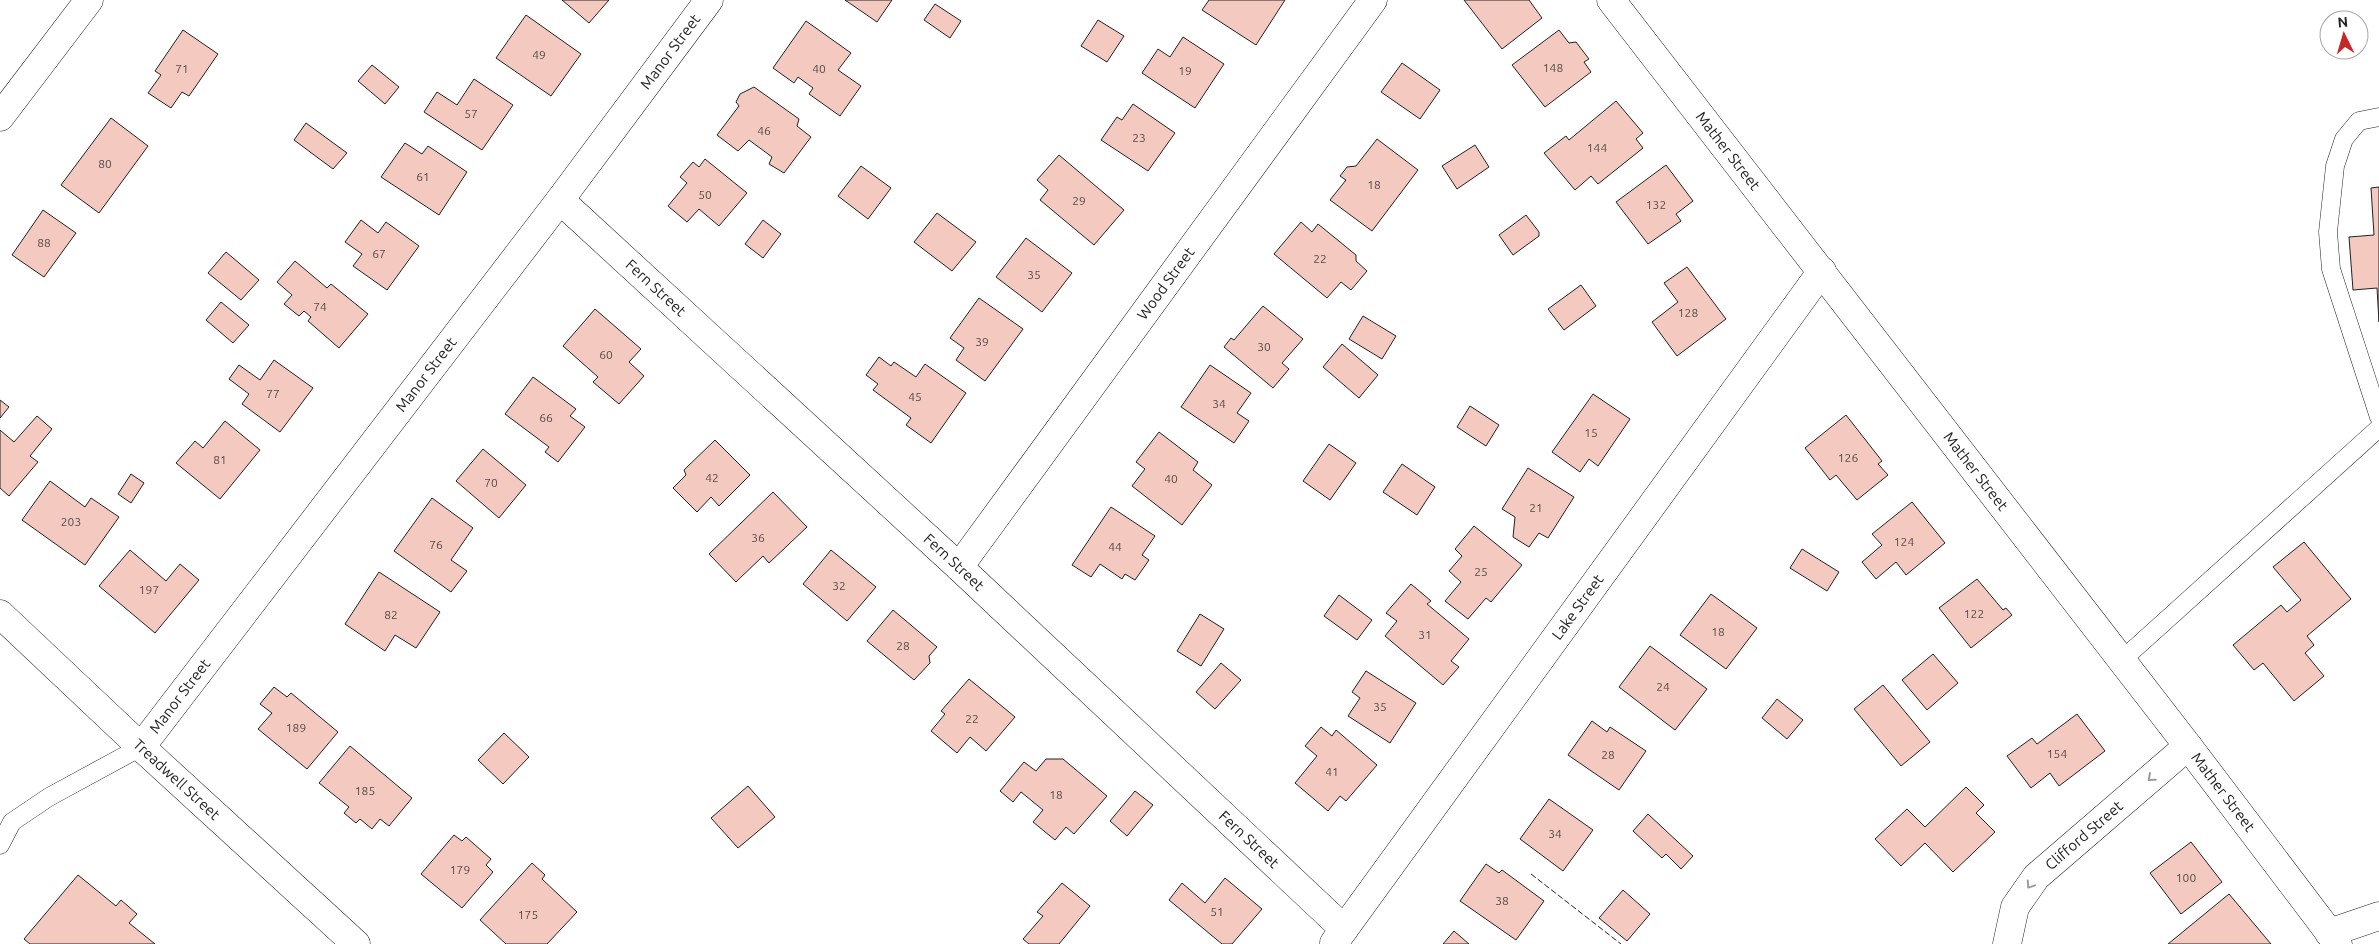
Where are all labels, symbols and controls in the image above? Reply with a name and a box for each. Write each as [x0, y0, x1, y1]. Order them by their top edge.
street label: Manor Street [637, 10, 704, 92]
north arrow [2319, 10, 2369, 60]
text: N [2337, 14, 2349, 30]
house number: 49 [532, 48, 546, 61]
house number: 148 [1543, 61, 1563, 74]
house number: 71 [175, 62, 189, 75]
house number: 40 [812, 62, 826, 75]
house number: 19 [1178, 64, 1192, 77]
house number: 57 [464, 107, 478, 120]
street label: Mather Street [1693, 108, 1764, 193]
house number: 46 [757, 124, 771, 137]
house number: 23 [1132, 131, 1146, 144]
house number: 144 [1587, 141, 1607, 154]
house number: 80 [98, 157, 112, 170]
house number: 61 [416, 170, 430, 183]
house number: 18 [1367, 178, 1381, 191]
house number: 50 [698, 188, 712, 201]
house number: 29 [1072, 194, 1086, 207]
house number: 132 [1646, 198, 1666, 211]
house number: 88 [37, 236, 51, 249]
street label: Wood Street [1134, 244, 1198, 323]
house number: 67 [372, 247, 386, 260]
house number: 22 [1313, 252, 1327, 265]
street label: Fern Street [622, 256, 690, 320]
house number: 35 [1027, 268, 1041, 281]
house number: 74 [313, 300, 327, 313]
house number: 128 [1678, 306, 1698, 319]
street label: Manor Street [392, 334, 460, 415]
house number: 39 [975, 335, 989, 348]
house number: 30 [1257, 340, 1271, 353]
house number: 60 [599, 348, 613, 361]
house number: 77 [266, 387, 280, 400]
house number: 45 [908, 390, 922, 403]
house number: 34 [1212, 397, 1226, 410]
house number: 66 [539, 411, 553, 424]
house number: 15 [1584, 426, 1598, 439]
street label: Mather Street [1940, 429, 2012, 514]
house number: 126 [1838, 451, 1858, 464]
house number: 81 [213, 453, 227, 466]
house number: 42 [705, 471, 719, 484]
house number: 40 [1164, 472, 1178, 485]
house number: 70 [484, 476, 498, 489]
house number: 21 [1529, 501, 1543, 514]
house number: 203 [61, 515, 81, 528]
street label: Fern Street [920, 530, 988, 594]
house number: 36 [751, 531, 765, 544]
house number: 124 [1894, 535, 1914, 548]
house number: 76 [429, 538, 443, 551]
house number: 44 [1108, 540, 1122, 553]
house number: 25 [1474, 565, 1488, 578]
street label: Lake Street [1548, 571, 1607, 643]
house number: 32 [832, 579, 846, 592]
house number: 197 [139, 583, 159, 596]
house number: 122 [1964, 607, 1984, 620]
house number: 82 [384, 608, 398, 621]
house number: 18 [1711, 625, 1725, 638]
house number: 31 [1418, 628, 1432, 641]
house number: 28 [896, 639, 910, 652]
street label: Manor Street [146, 655, 213, 736]
house number: 24 [1656, 680, 1670, 693]
house number: 35 [1373, 700, 1387, 713]
house number: 22 [965, 712, 979, 725]
house number: 189 [286, 721, 306, 734]
street label: Treadwell Street [130, 735, 224, 823]
house number: 154 [2047, 747, 2067, 760]
house number: 28 [1601, 748, 1615, 761]
street label: Mather Street [2188, 749, 2259, 835]
house number: 41 [1325, 765, 1339, 778]
one-way arrow [2148, 772, 2157, 781]
house number: 185 [355, 784, 375, 797]
house number: 18 [1049, 788, 1063, 801]
street label: Clifford Street [2042, 797, 2126, 873]
street label: Fern Street [1216, 807, 1283, 871]
house number: 34 [1548, 827, 1562, 840]
house number: 179 [450, 863, 470, 876]
house number: 100 [2176, 871, 2196, 884]
one-way arrow [2027, 880, 2036, 889]
house number: 38 [1495, 894, 1509, 907]
house number: 51 [1210, 905, 1224, 918]
house number: 175 [518, 908, 538, 921]

